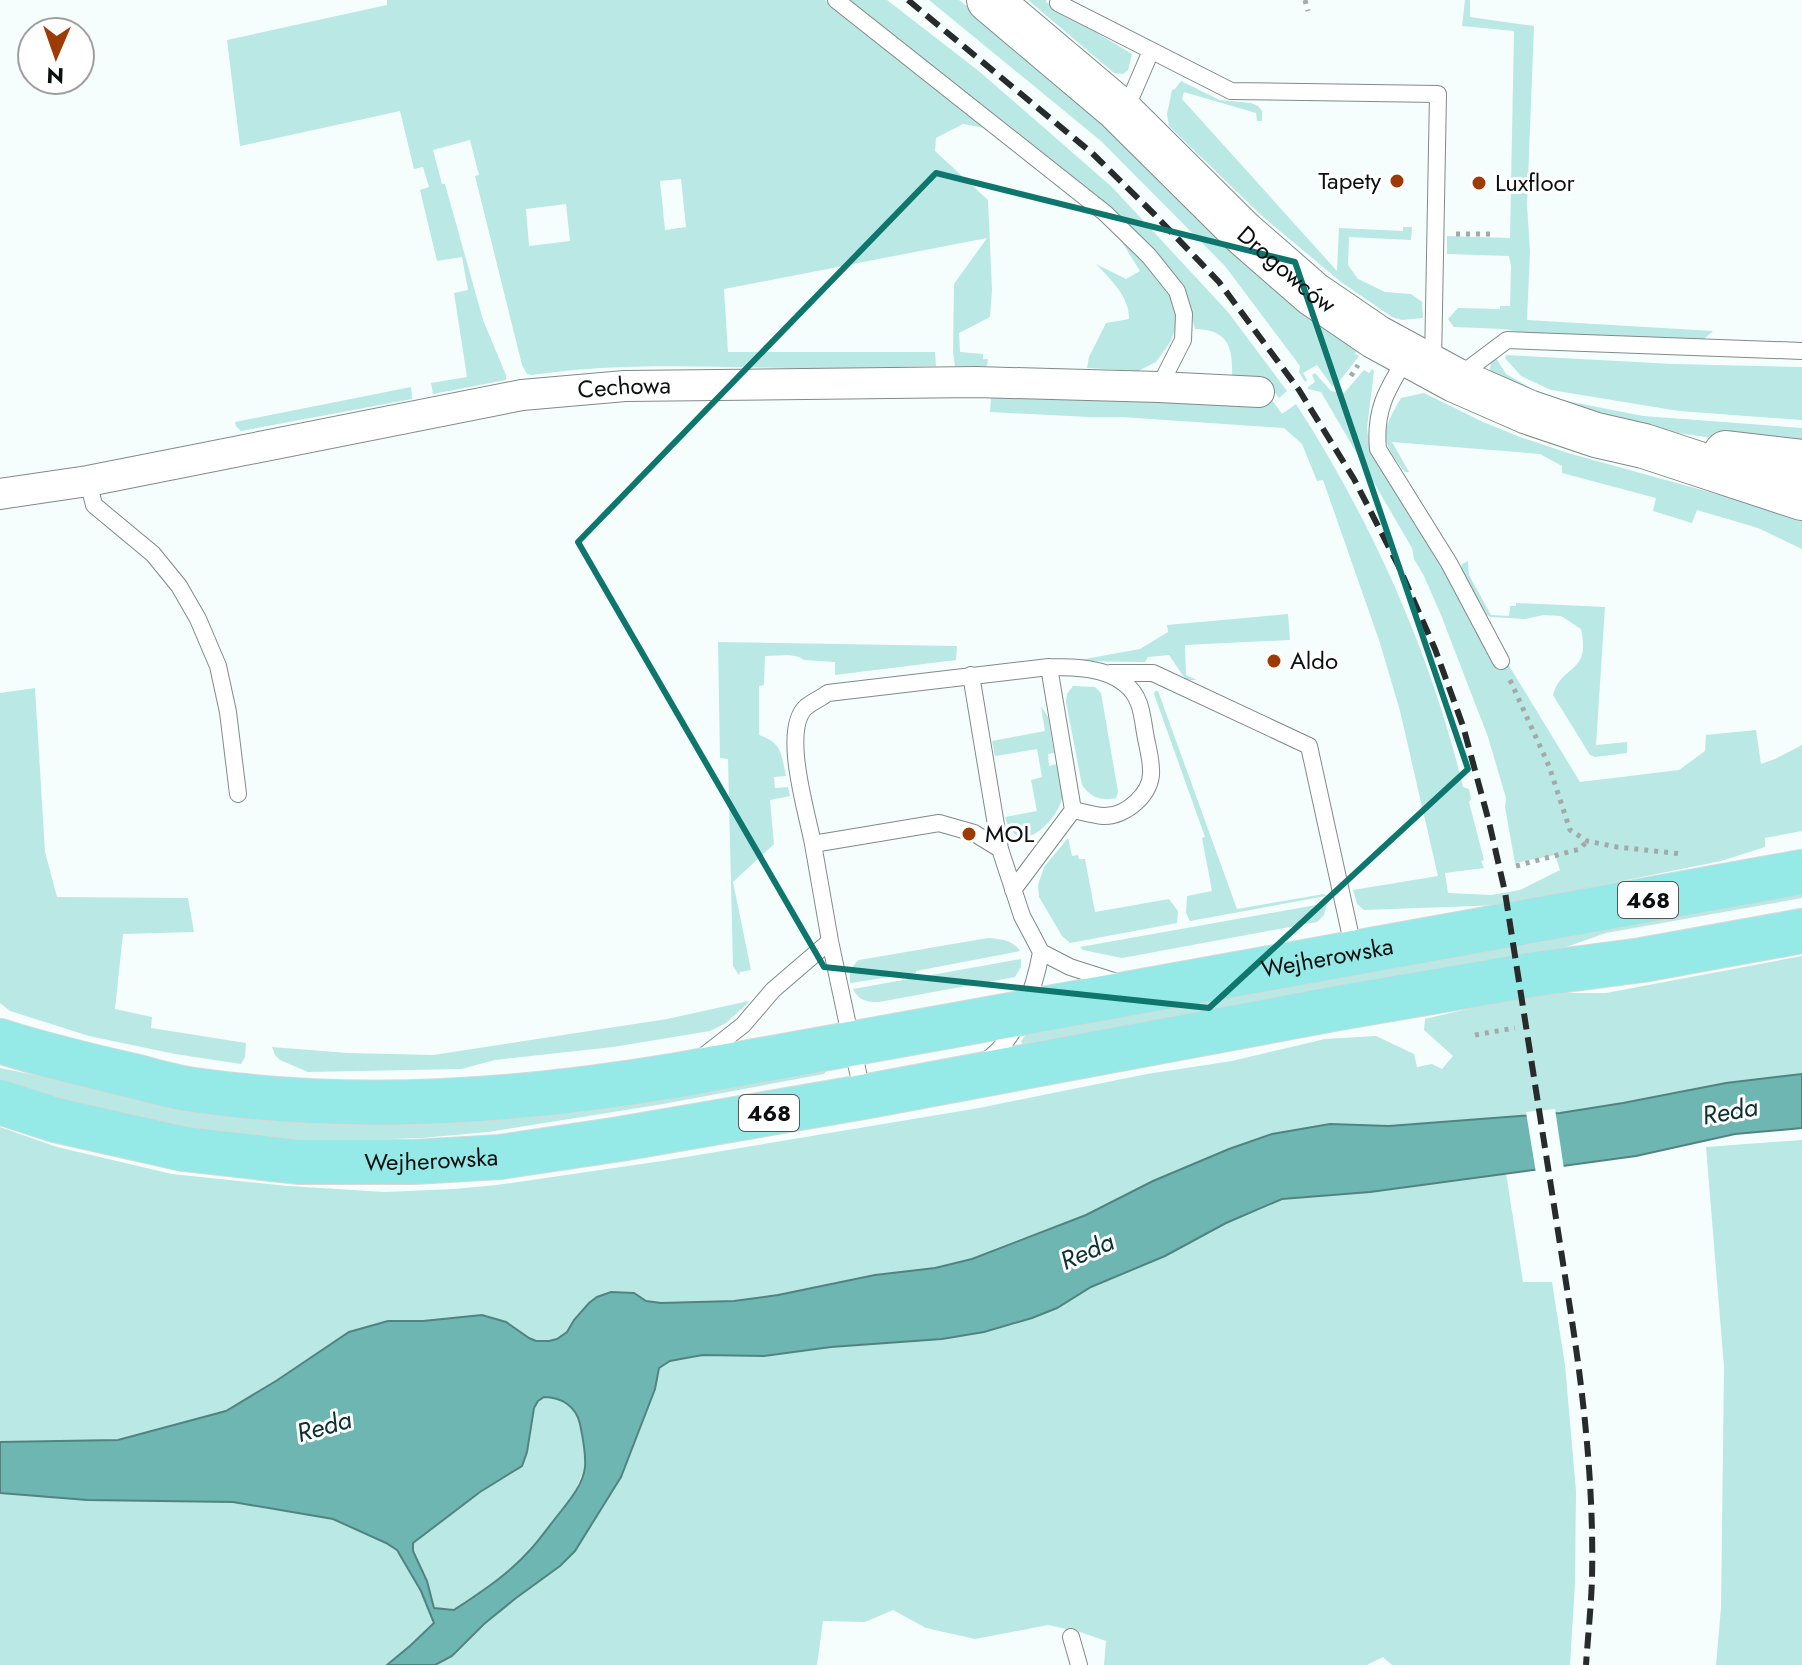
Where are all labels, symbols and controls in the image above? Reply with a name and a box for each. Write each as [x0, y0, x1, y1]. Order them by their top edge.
north arrow [16, 16, 96, 96]
text: N [46, 60, 65, 92]
place label: Tapety [1318, 163, 1381, 198]
place label: Luxfloor [1495, 165, 1576, 200]
marker: Tapety [1388, 172, 1406, 190]
marker: Luxfloor [1470, 174, 1488, 192]
street label: Drogowców [1230, 217, 1344, 322]
street label: Cechowa [576, 367, 671, 407]
place label: Aldo [1290, 643, 1338, 678]
marker: Aldo [1265, 652, 1283, 670]
place label: MOL [985, 816, 1034, 851]
marker: MOL [960, 825, 978, 843]
road number: 468 [1618, 882, 1678, 918]
street label: Wejherowska [1258, 928, 1396, 986]
water label: Reda [1699, 1087, 1761, 1135]
road number: 468 [739, 1095, 799, 1131]
street label: Wejherowska [364, 1139, 499, 1179]
water label: Reda [1054, 1222, 1121, 1280]
water label: Reda [292, 1400, 357, 1452]

